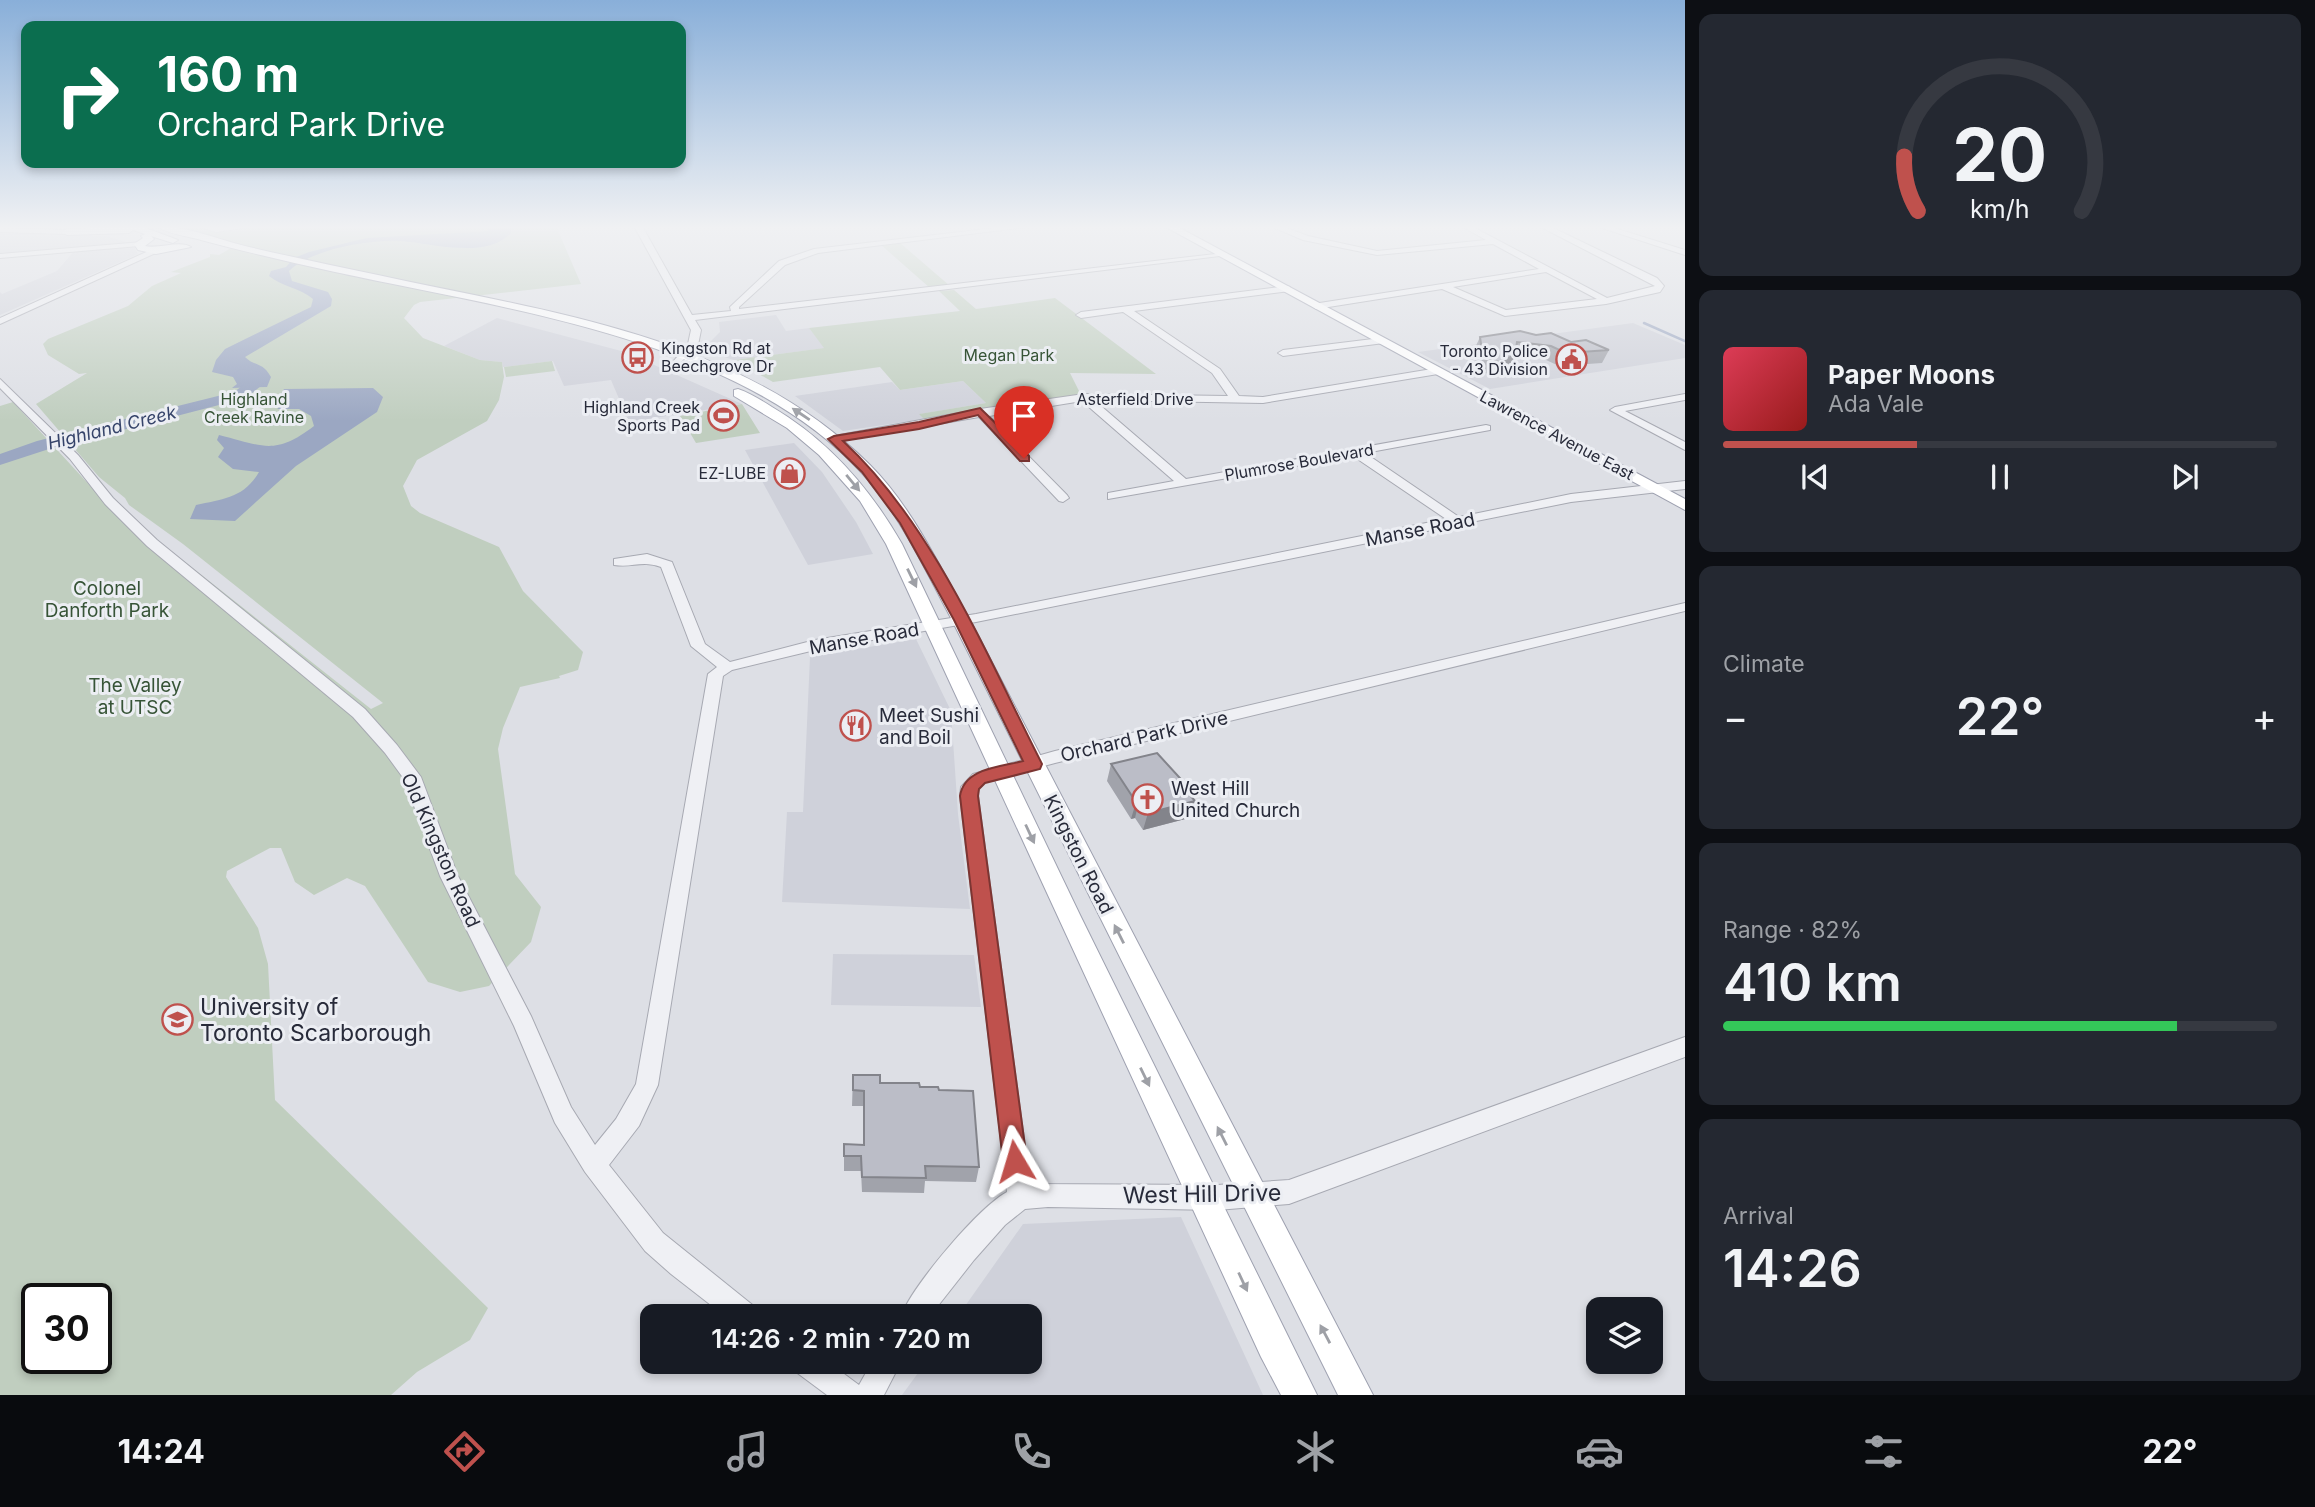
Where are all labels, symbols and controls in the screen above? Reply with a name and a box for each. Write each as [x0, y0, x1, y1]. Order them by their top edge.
text: 160 m [157, 45, 299, 104]
icon: right [42, 49, 133, 140]
text: Orchard Park Drive [157, 105, 445, 144]
text: 20 [1953, 110, 2047, 199]
text: km/h [1970, 194, 2030, 224]
place label: Kingston Rd at Beechgrove Dr [661, 338, 774, 376]
bus stop icon: Kingston Rd at Beechgrove Dr [621, 340, 655, 374]
place label: Toronto Police - 43 Division [1439, 341, 1548, 379]
public building icon: Toronto Police - 43 Division [1554, 343, 1588, 377]
park label: Megan Park [964, 345, 1055, 365]
text: Paper Moons [1828, 359, 1995, 390]
pin [994, 386, 1054, 458]
street label: Lawrence Avenue East [1477, 386, 1637, 484]
park label: Highland Creek Ravine [204, 389, 304, 427]
street label: Asterfield Drive [1076, 389, 1194, 409]
text: Ada Vale [1828, 390, 1924, 418]
place label: Highland Creek Sports Pad [583, 397, 700, 435]
icon: arrive [1005, 397, 1043, 435]
sports icon: Highland Creek Sports Pad [706, 399, 740, 433]
water label: Highland Creek [45, 401, 179, 454]
one-way arrow [791, 408, 811, 421]
street label: Plumrose Boulevard [1223, 439, 1375, 485]
shop icon: EZ-LUBE [772, 456, 806, 490]
icon: previous [1796, 458, 1834, 496]
icon: pause [1981, 458, 2019, 496]
icon: next [2166, 458, 2204, 496]
place label: EZ-LUBE [699, 463, 766, 483]
one-way arrow [845, 474, 861, 492]
street label: Manse Road [1363, 508, 1477, 551]
one-way arrow [906, 568, 917, 588]
park label: Colonel Danforth Park [45, 577, 170, 622]
street label: Manse Road [807, 617, 921, 659]
text: Climate [1723, 650, 1805, 678]
park label: The Valley at UTSC [88, 674, 182, 719]
text: 22° [1956, 685, 2044, 748]
text: − [1723, 694, 1748, 740]
text: + [2252, 694, 2277, 740]
place label: Meet Sushi and Boil [879, 704, 979, 749]
street label: Orchard Park Drive [1058, 706, 1230, 767]
restaurant icon: Meet Sushi and Boil [839, 709, 873, 743]
street label: Old Kingston Road [396, 769, 485, 931]
place label: West Hill United Church [1171, 777, 1300, 822]
church icon: West Hill United Church [1131, 782, 1165, 816]
street label: Kingston Road [1039, 791, 1118, 918]
one-way arrow [1024, 824, 1035, 844]
text: Range · 82% [1723, 916, 1862, 944]
one-way arrow [1113, 924, 1124, 944]
text: 410 km [1723, 951, 1902, 1014]
place label: University of Toronto Scarborough [200, 993, 431, 1047]
school or university icon: University of Toronto Scarborough [160, 1003, 194, 1037]
one-way arrow [1139, 1066, 1150, 1087]
position arrow [978, 1124, 1052, 1198]
one-way arrow [1217, 1126, 1228, 1146]
street label: West Hill Drive [1123, 1179, 1281, 1209]
text: Arrival [1723, 1202, 1794, 1230]
text: 14:26 [1723, 1237, 1862, 1300]
one-way arrow [1237, 1272, 1249, 1292]
speed limit sign: 30 [21, 1283, 112, 1374]
map controls [1586, 1297, 1663, 1374]
button: layers [1586, 1297, 1663, 1374]
text: 14:26 · 2 min · 720 m [711, 1323, 971, 1354]
one-way arrow [1319, 1325, 1331, 1344]
icon: directions [440, 1427, 489, 1476]
icon: music [723, 1427, 772, 1476]
icon: phone [1007, 1427, 1056, 1476]
icon: climate [1291, 1427, 1340, 1476]
icon: car [1575, 1427, 1624, 1476]
icon: filters [1859, 1427, 1908, 1476]
text: 14:24 [117, 1432, 205, 1471]
text: 22° [2143, 1432, 2198, 1471]

